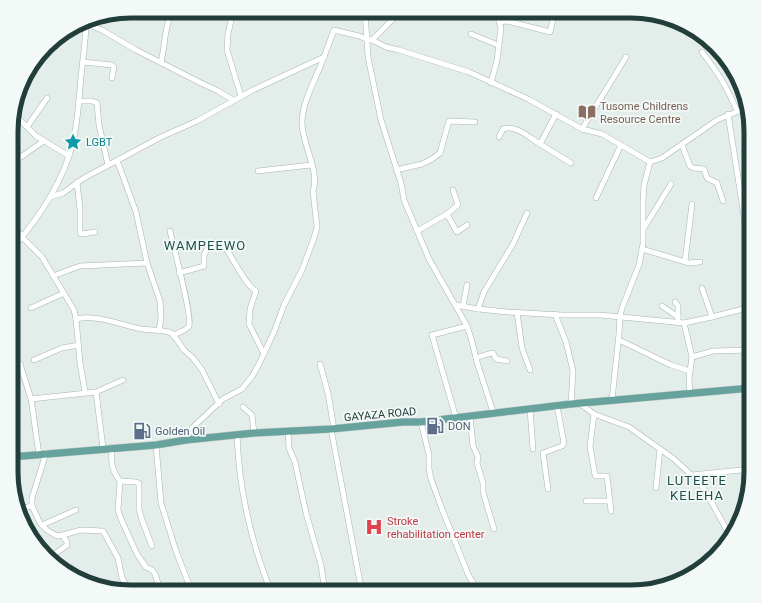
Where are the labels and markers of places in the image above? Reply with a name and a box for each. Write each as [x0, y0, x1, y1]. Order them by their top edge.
place label: Tusome Childrens Resource Centre [600, 100, 689, 126]
library icon: Tusome Childrens Resource Centre [577, 102, 597, 122]
place icon: LGBT [63, 132, 83, 152]
place label: LGBT [86, 136, 113, 149]
fuel station icon: DON [425, 416, 445, 436]
place label: DON [448, 420, 471, 433]
fuel station icon: Golden Oil [132, 421, 152, 441]
place label: Golden Oil [155, 425, 205, 438]
place label: Stroke rehabilitation center [387, 515, 485, 541]
hospital icon: Stroke rehabilitation center [364, 517, 384, 537]

